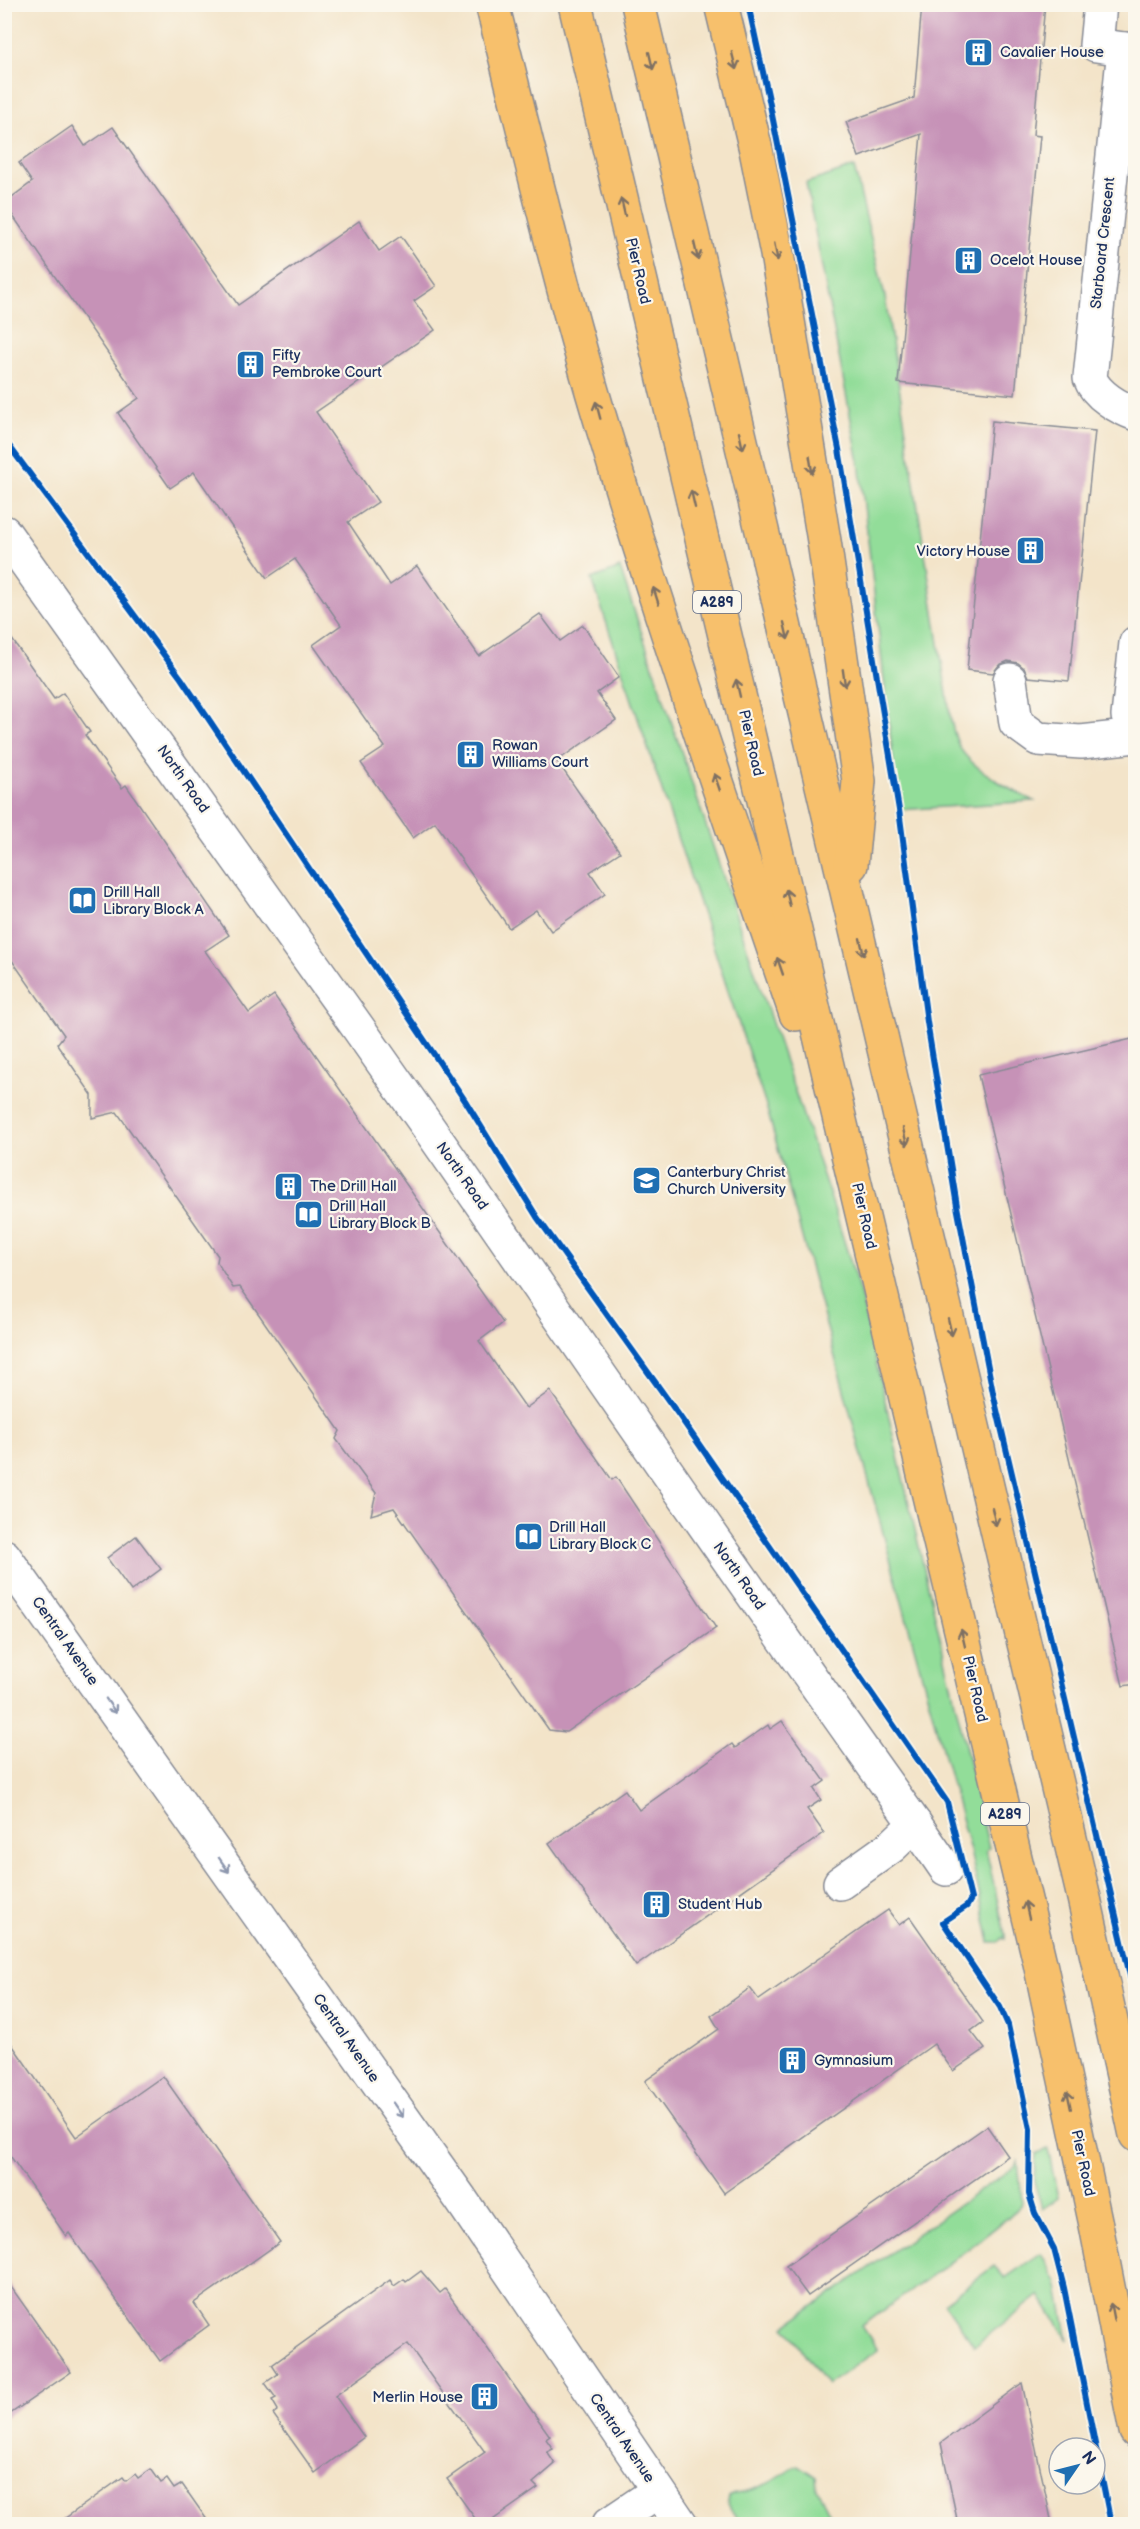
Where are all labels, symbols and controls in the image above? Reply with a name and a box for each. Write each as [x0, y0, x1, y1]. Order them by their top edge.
building icon: Cavalier House [963, 36, 995, 68]
place label: Cavalier House [1000, 43, 1104, 62]
one-way arrow [646, 52, 658, 71]
one-way arrow [729, 52, 741, 71]
street label: Starboard Crescent [1087, 176, 1119, 310]
one-way arrow [617, 198, 629, 217]
street label: Pier Road [621, 236, 655, 306]
one-way arrow [691, 241, 703, 260]
one-way arrow [771, 241, 782, 261]
building icon: Ocelot House [953, 244, 985, 276]
place label: Ocelot House [990, 251, 1082, 270]
place label: Fifty Pembroke Court [272, 346, 382, 382]
building icon: Fifty Pembroke Court [235, 348, 267, 380]
one-way arrow [592, 401, 603, 420]
one-way arrow [736, 431, 748, 450]
one-way arrow [806, 455, 817, 474]
one-way arrow [686, 489, 698, 508]
building icon: Victory House [1015, 535, 1047, 567]
place label: Victory House [917, 542, 1010, 561]
one-way arrow [650, 587, 661, 606]
road number: A289 [693, 591, 741, 613]
one-way arrow [781, 621, 793, 640]
one-way arrow [838, 668, 849, 688]
one-way arrow [732, 679, 743, 699]
street label: Pier Road [734, 708, 768, 778]
place label: Rowan Williams Court [492, 736, 589, 772]
building icon: Rowan Williams Court [455, 738, 487, 770]
street label: North Road [153, 741, 213, 817]
one-way arrow [710, 773, 721, 792]
place label: Drill Hall Library Block A [103, 883, 205, 919]
library icon: Drill Hall Library Block A [66, 885, 98, 917]
one-way arrow [782, 889, 794, 908]
one-way arrow [856, 938, 868, 957]
one-way arrow [773, 957, 784, 976]
one-way arrow [900, 1128, 912, 1147]
street label: North Road [432, 1138, 492, 1214]
place label: Canterbury Christ Church University [667, 1163, 786, 1199]
school or university icon: Canterbury Christ Church University [630, 1165, 662, 1197]
building icon: The Drill Hall [273, 1170, 305, 1202]
place label: The Drill Hall [310, 1177, 397, 1196]
street label: Pier Road [847, 1181, 881, 1251]
place label: Drill Hall Library Block B [329, 1197, 431, 1233]
library icon: Drill Hall Library Block B [292, 1199, 324, 1231]
one-way arrow [944, 1317, 956, 1336]
one-way arrow [989, 1507, 1001, 1526]
place label: Drill Hall Library Block C [549, 1518, 652, 1554]
library icon: Drill Hall Library Block C [512, 1520, 544, 1552]
street label: North Road [709, 1538, 769, 1614]
street label: Central Avenue [27, 1593, 103, 1689]
one-way arrow [957, 1629, 969, 1648]
street label: Pier Road [958, 1654, 992, 1724]
one-way arrow [105, 1698, 117, 1714]
road number: A289 [981, 1803, 1029, 1825]
one-way arrow [218, 1857, 230, 1873]
building icon: Student Hub [641, 1888, 673, 1920]
place label: Student Hub [678, 1895, 763, 1914]
one-way arrow [1021, 1901, 1033, 1920]
street label: Central Avenue [308, 1990, 384, 2086]
building icon: Gymnasium [777, 2044, 809, 2076]
place label: Gymnasium [814, 2051, 893, 2070]
one-way arrow [1063, 2091, 1075, 2110]
one-way arrow [392, 2101, 404, 2118]
street label: Pier Road [1067, 2128, 1099, 2198]
one-way arrow [1106, 2303, 1117, 2322]
building icon: Merlin House [468, 2381, 500, 2413]
place label: Merlin House [372, 2388, 463, 2407]
street label: Central Avenue [585, 2390, 659, 2486]
north arrow [1047, 2436, 1107, 2496]
text: N [1077, 2448, 1099, 2469]

